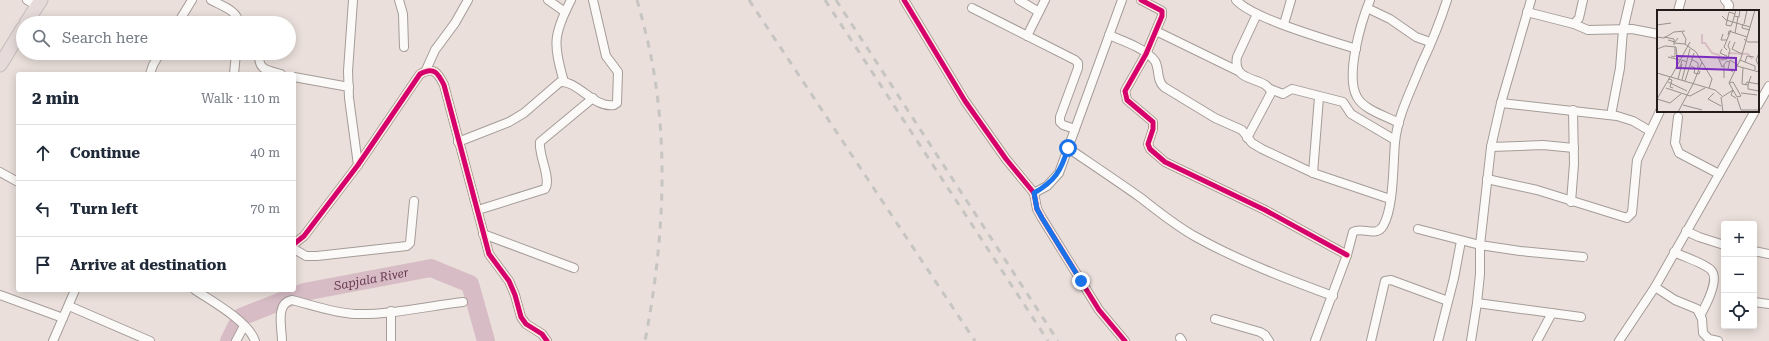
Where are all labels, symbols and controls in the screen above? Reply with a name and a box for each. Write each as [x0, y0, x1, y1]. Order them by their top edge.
inset map [1657, 10, 1759, 112]
search box [16, 16, 296, 60]
icon: search [30, 27, 52, 49]
text: Search here [62, 29, 148, 47]
text: 2 min [32, 88, 79, 108]
text: Walk · 110 m [201, 91, 280, 106]
route start [1059, 139, 1077, 157]
icon: ahead [32, 142, 54, 164]
text: Continue [70, 144, 140, 162]
text: 40 m [250, 145, 280, 160]
icon: left [32, 198, 54, 220]
text: Turn left [70, 200, 138, 218]
text: 70 m [250, 201, 280, 216]
map controls [1721, 221, 1757, 329]
button: + [1721, 221, 1757, 257]
icon: arrive [32, 254, 54, 276]
text: Arrive at destination [70, 256, 226, 274]
button: − [1721, 257, 1757, 293]
water label: Sapjala River [332, 265, 410, 293]
route end [1072, 272, 1090, 290]
button: locate [1721, 293, 1757, 329]

